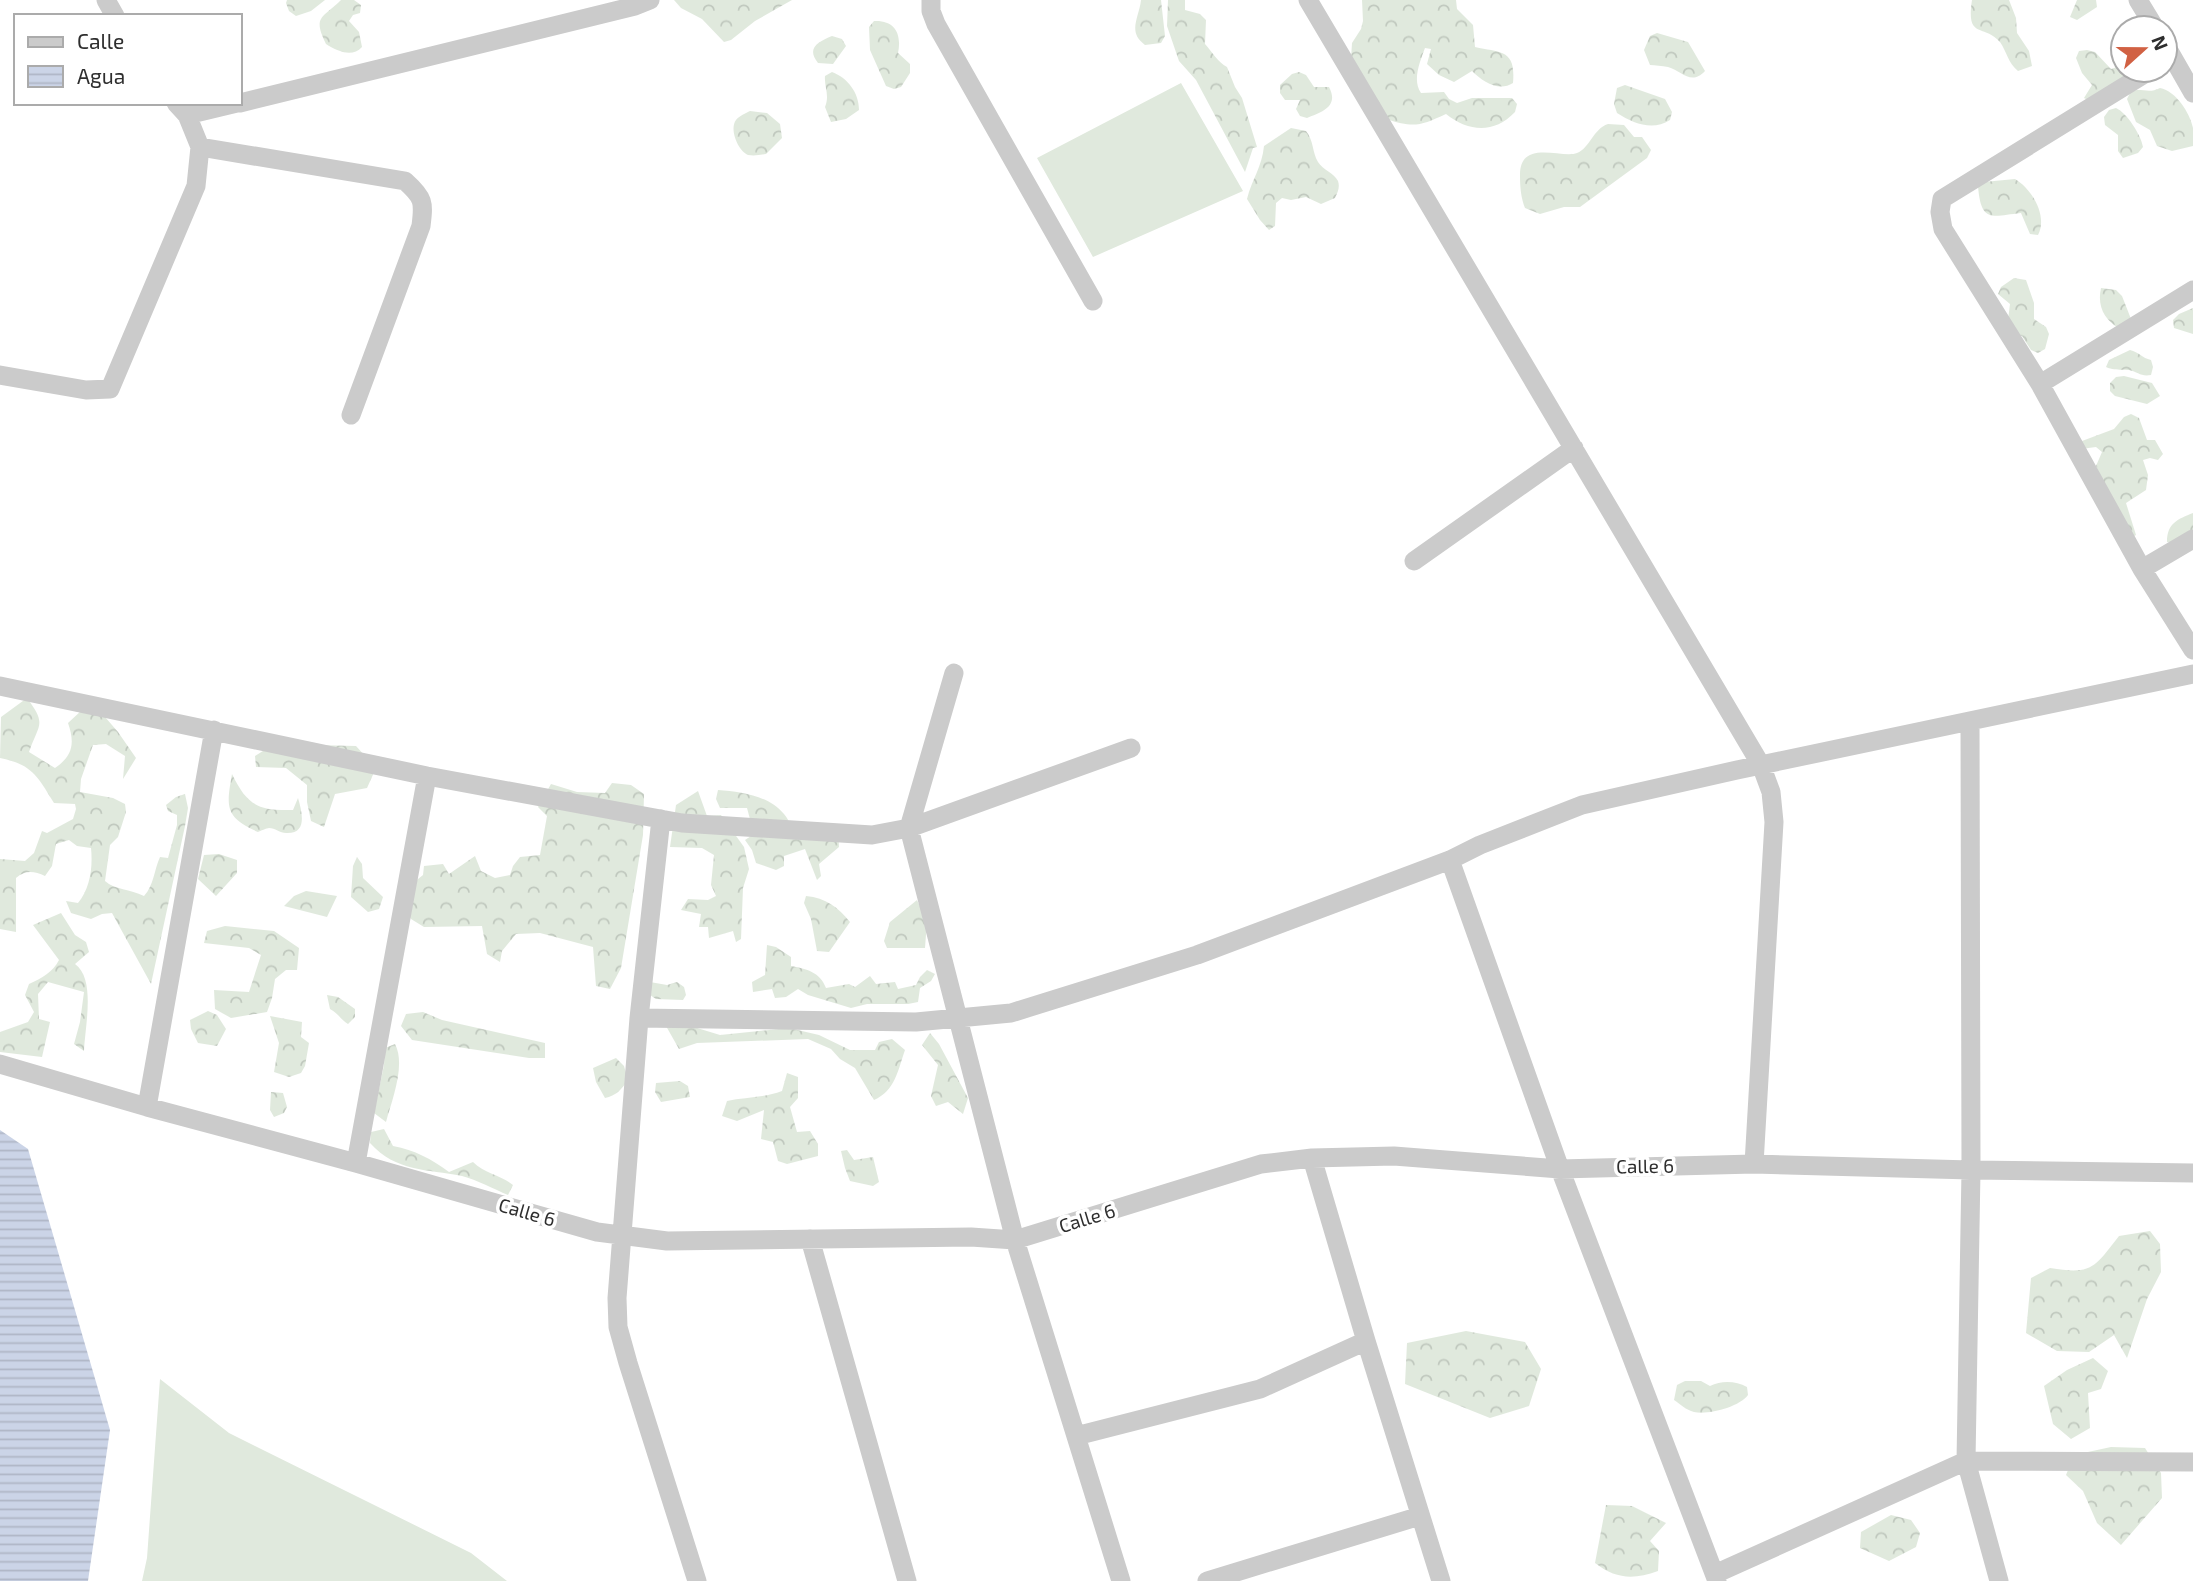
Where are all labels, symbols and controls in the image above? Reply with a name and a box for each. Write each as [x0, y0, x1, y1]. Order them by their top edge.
legend [14, 14, 242, 105]
north arrow [2109, 14, 2179, 84]
text: Calle [77, 28, 124, 53]
text: N [2147, 32, 2174, 53]
text: Agua [77, 63, 125, 88]
street label: Calle 6 [1616, 1153, 1674, 1178]
street label: Calle 6 [496, 1192, 558, 1231]
street label: Calle 6 [1056, 1198, 1118, 1237]

